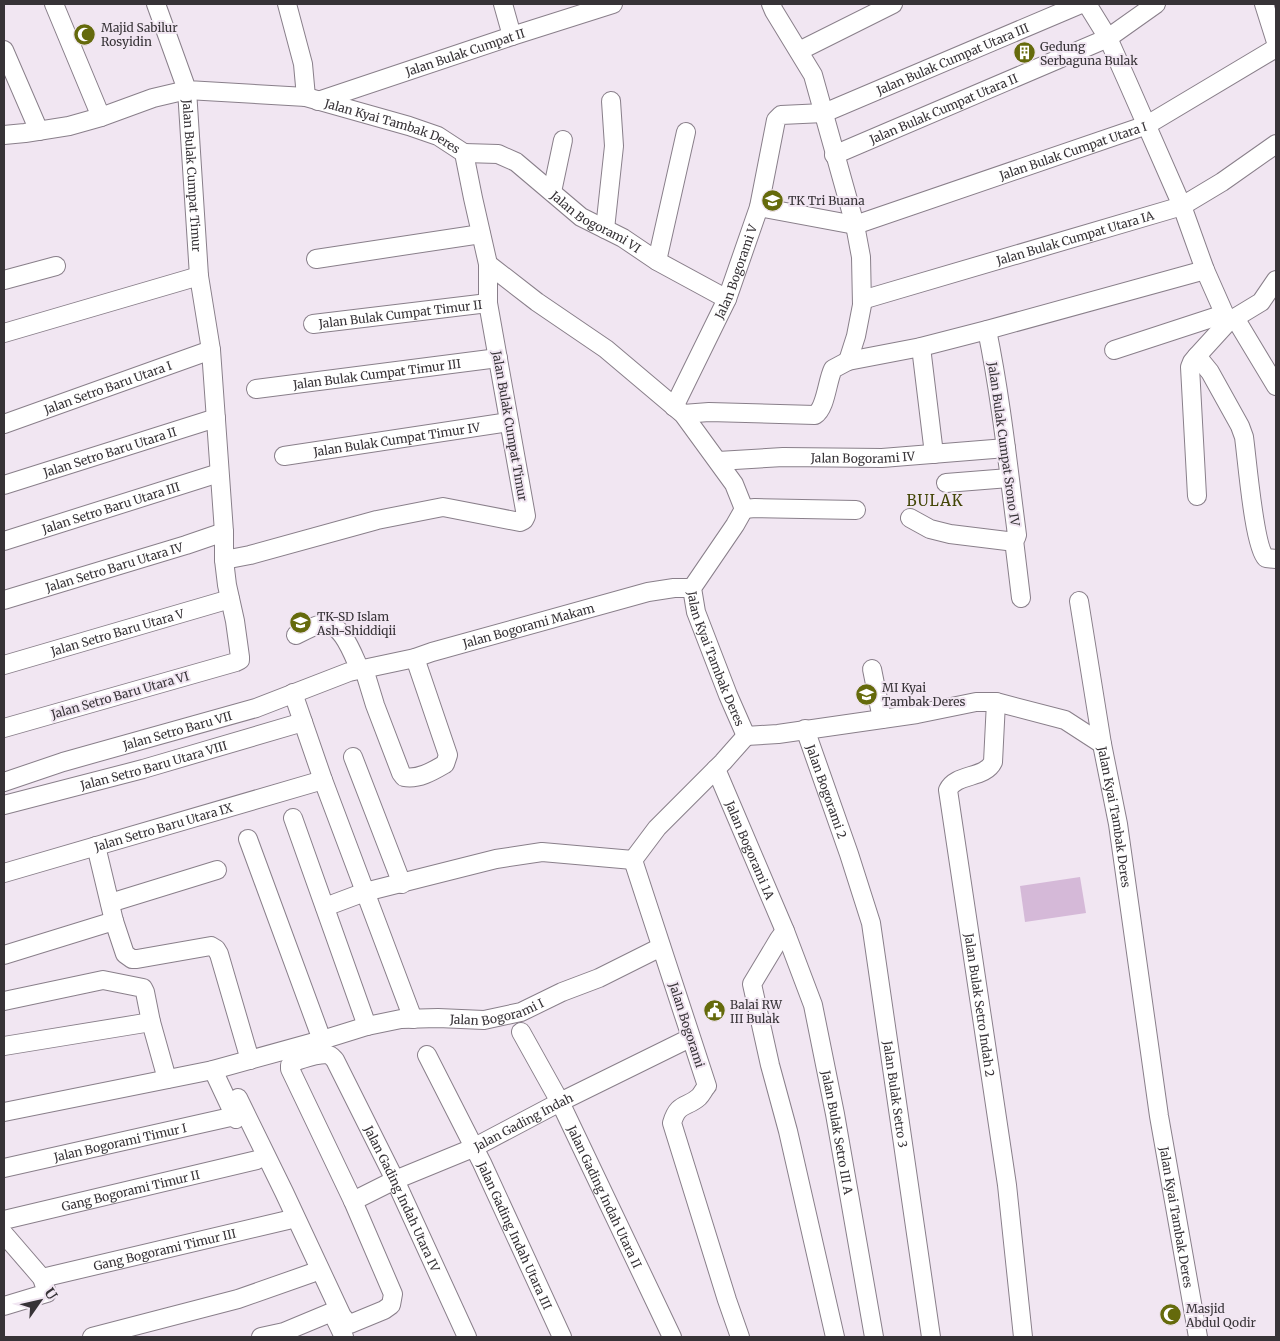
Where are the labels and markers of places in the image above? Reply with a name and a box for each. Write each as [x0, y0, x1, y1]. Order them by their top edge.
place label: Majid Sabilur Rosyidin [101, 20, 178, 49]
mosque icon: Majid Sabilur Rosyidin [73, 22, 97, 46]
place label: Gedung Serbaguna Bulak [1040, 39, 1138, 68]
building icon: Gedung Serbaguna Bulak [1012, 41, 1036, 65]
school or university icon: TK Tri Buana [760, 188, 784, 212]
place label: TK Tri Buana [788, 193, 865, 208]
place label: TK-SD Islam Ash-Shiddiqii [316, 609, 396, 638]
school or university icon: TK-SD Islam Ash-Shiddiqii [289, 611, 313, 635]
place label: MI Kyai Tambak Deres [882, 680, 966, 709]
school or university icon: MI Kyai Tambak Deres [854, 682, 878, 706]
place label: Balai RW III Bulak [730, 997, 783, 1026]
public building icon: Balai RW III Bulak [702, 999, 726, 1023]
place label: Masjid Abdul Qodir [1185, 1301, 1257, 1330]
mosque icon: Masjid Abdul Qodir [1158, 1303, 1182, 1327]

